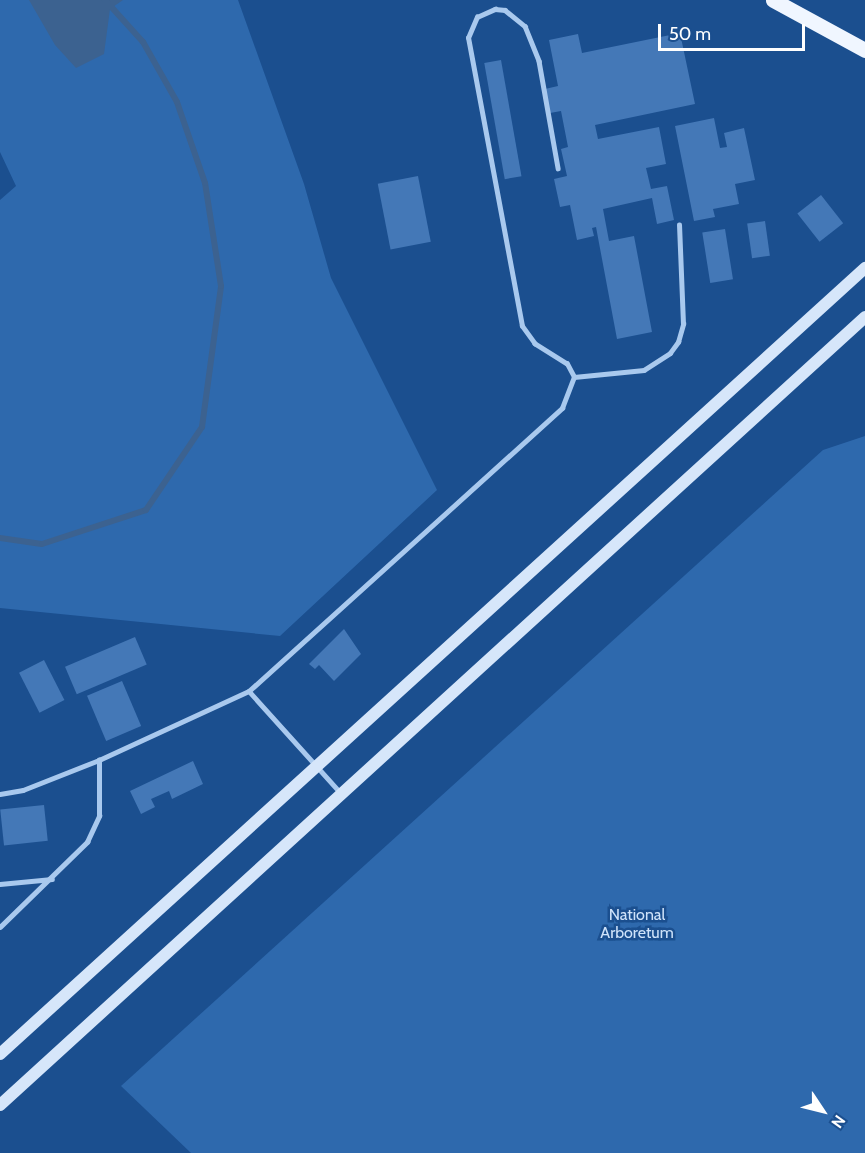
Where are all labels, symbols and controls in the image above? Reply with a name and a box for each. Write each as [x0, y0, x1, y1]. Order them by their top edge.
scale bar [661, 12, 808, 50]
text: 50 m [669, 23, 711, 45]
park label: National Arboretum [600, 905, 674, 943]
north arrow [793, 1081, 853, 1141]
text: N [827, 1112, 849, 1132]

